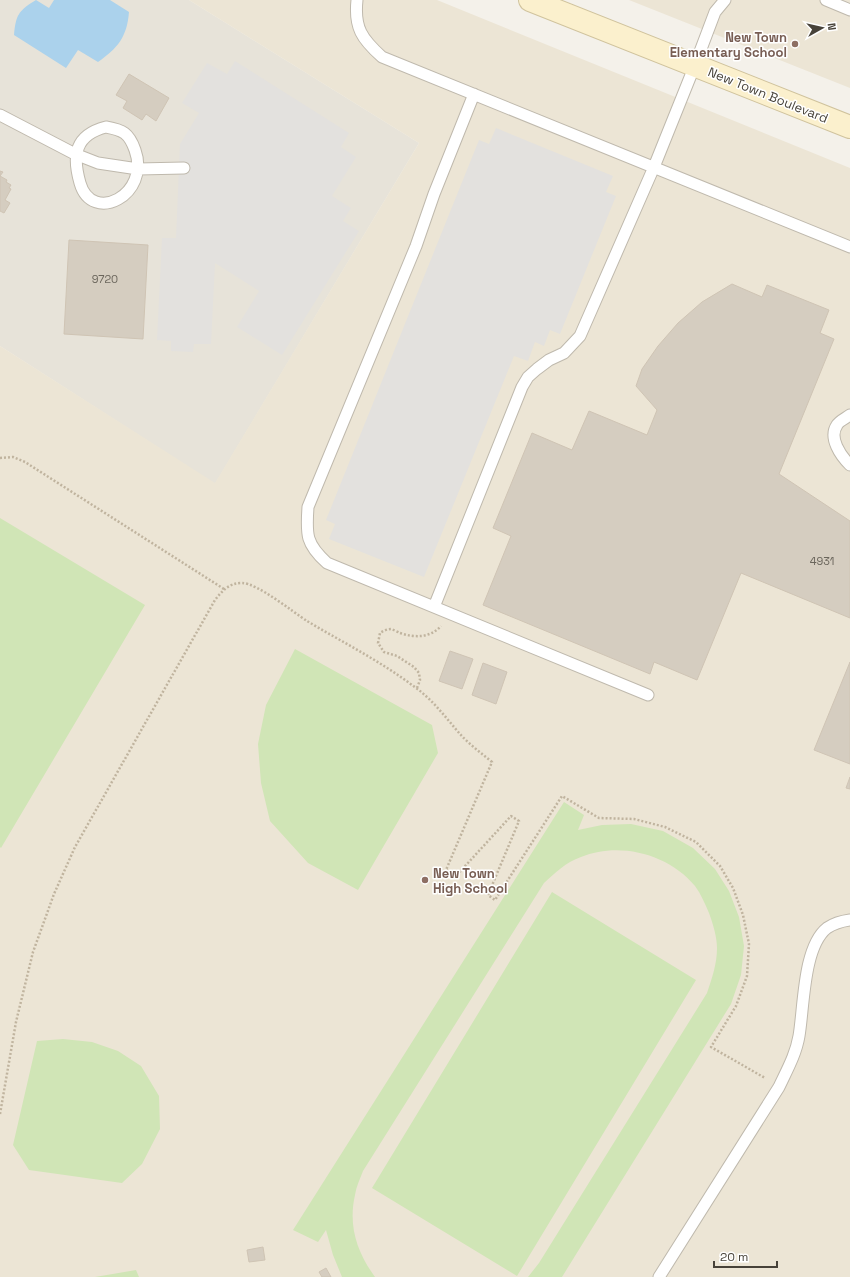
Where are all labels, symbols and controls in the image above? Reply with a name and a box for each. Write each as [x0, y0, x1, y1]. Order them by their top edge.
north arrow [802, 8, 842, 48]
text: N [824, 22, 839, 31]
place label: New Town Elementary School [670, 29, 787, 61]
marker: New Town Elementary School [790, 39, 800, 49]
street label: New Town Boulevard [705, 63, 831, 127]
house number: 9720 [92, 272, 118, 286]
house number: 4931 [810, 554, 834, 568]
place label: New Town High School [433, 865, 507, 897]
marker: New Town High School [420, 875, 430, 885]
scale bar [714, 1243, 777, 1269]
text: 20 m [720, 1249, 748, 1265]

